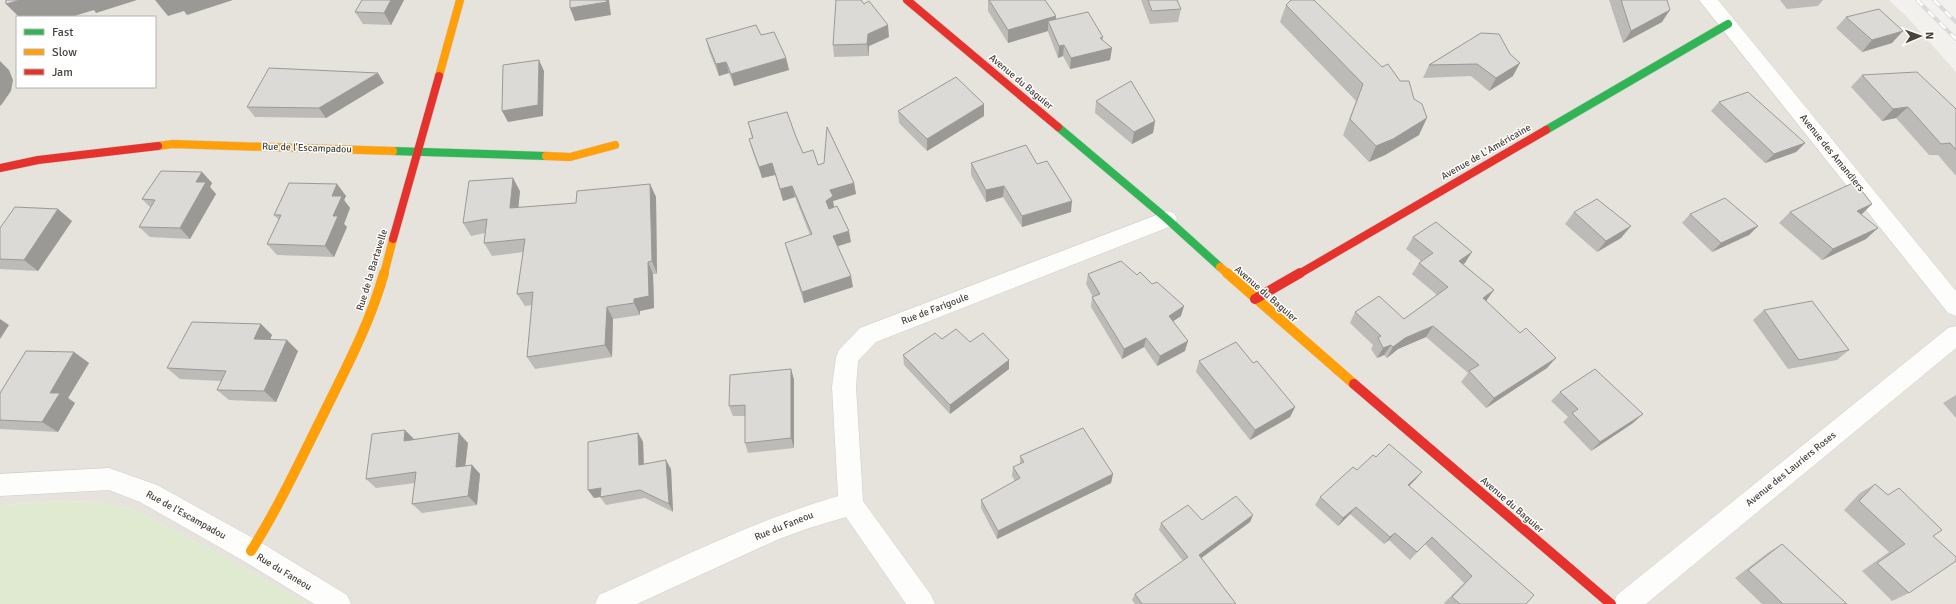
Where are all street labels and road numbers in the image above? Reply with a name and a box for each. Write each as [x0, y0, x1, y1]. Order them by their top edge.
street label: Avenue du Baguier [987, 52, 1056, 112]
street label: Avenue des Amandiers [1797, 112, 1867, 195]
street label: Avenue de L'Américaine [1439, 121, 1533, 183]
street label: Rue de l'Escampadou [262, 140, 352, 156]
street label: Rue de la Bartavelle [354, 228, 390, 312]
street label: Avenue du Baguier [1232, 263, 1300, 325]
street label: Rue de Farigoule [900, 291, 970, 327]
street label: Avenue des Lauriers Roses [1743, 428, 1839, 509]
street label: Avenue du Baguier [1478, 474, 1546, 536]
street label: Rue de l'Escampadou [144, 488, 228, 542]
street label: Rue du Faneou [753, 509, 815, 543]
street label: Rue du Faneou [254, 551, 314, 593]

